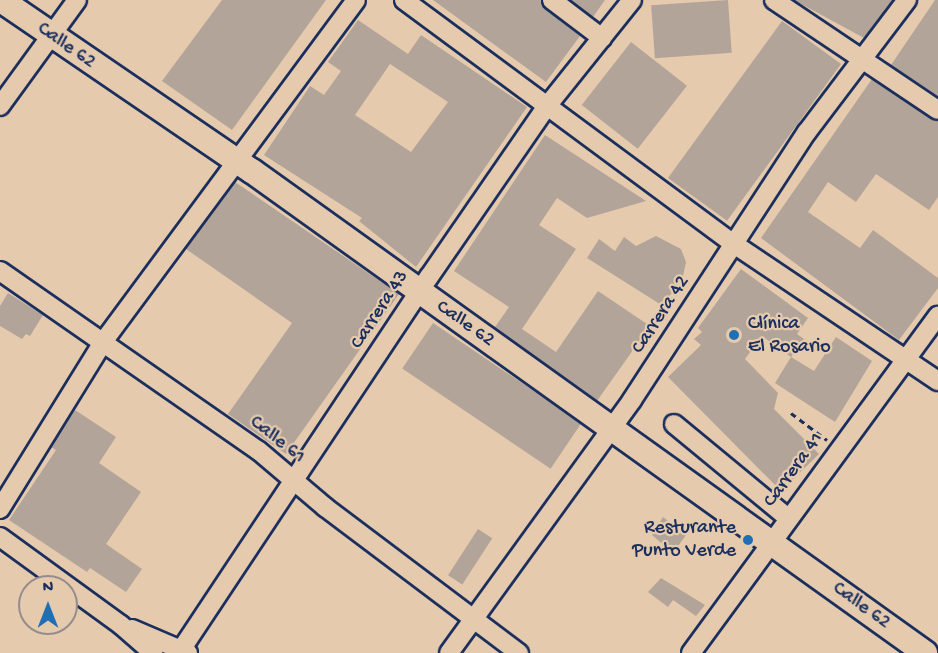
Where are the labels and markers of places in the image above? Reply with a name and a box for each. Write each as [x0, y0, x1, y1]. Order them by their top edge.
place label: Clínica El Rosario [748, 312, 831, 359]
marker: Clínica El Rosario [725, 326, 743, 344]
place label: Resturante Punto Verde [632, 516, 736, 563]
marker: Resturante Punto Verde [741, 533, 755, 547]

